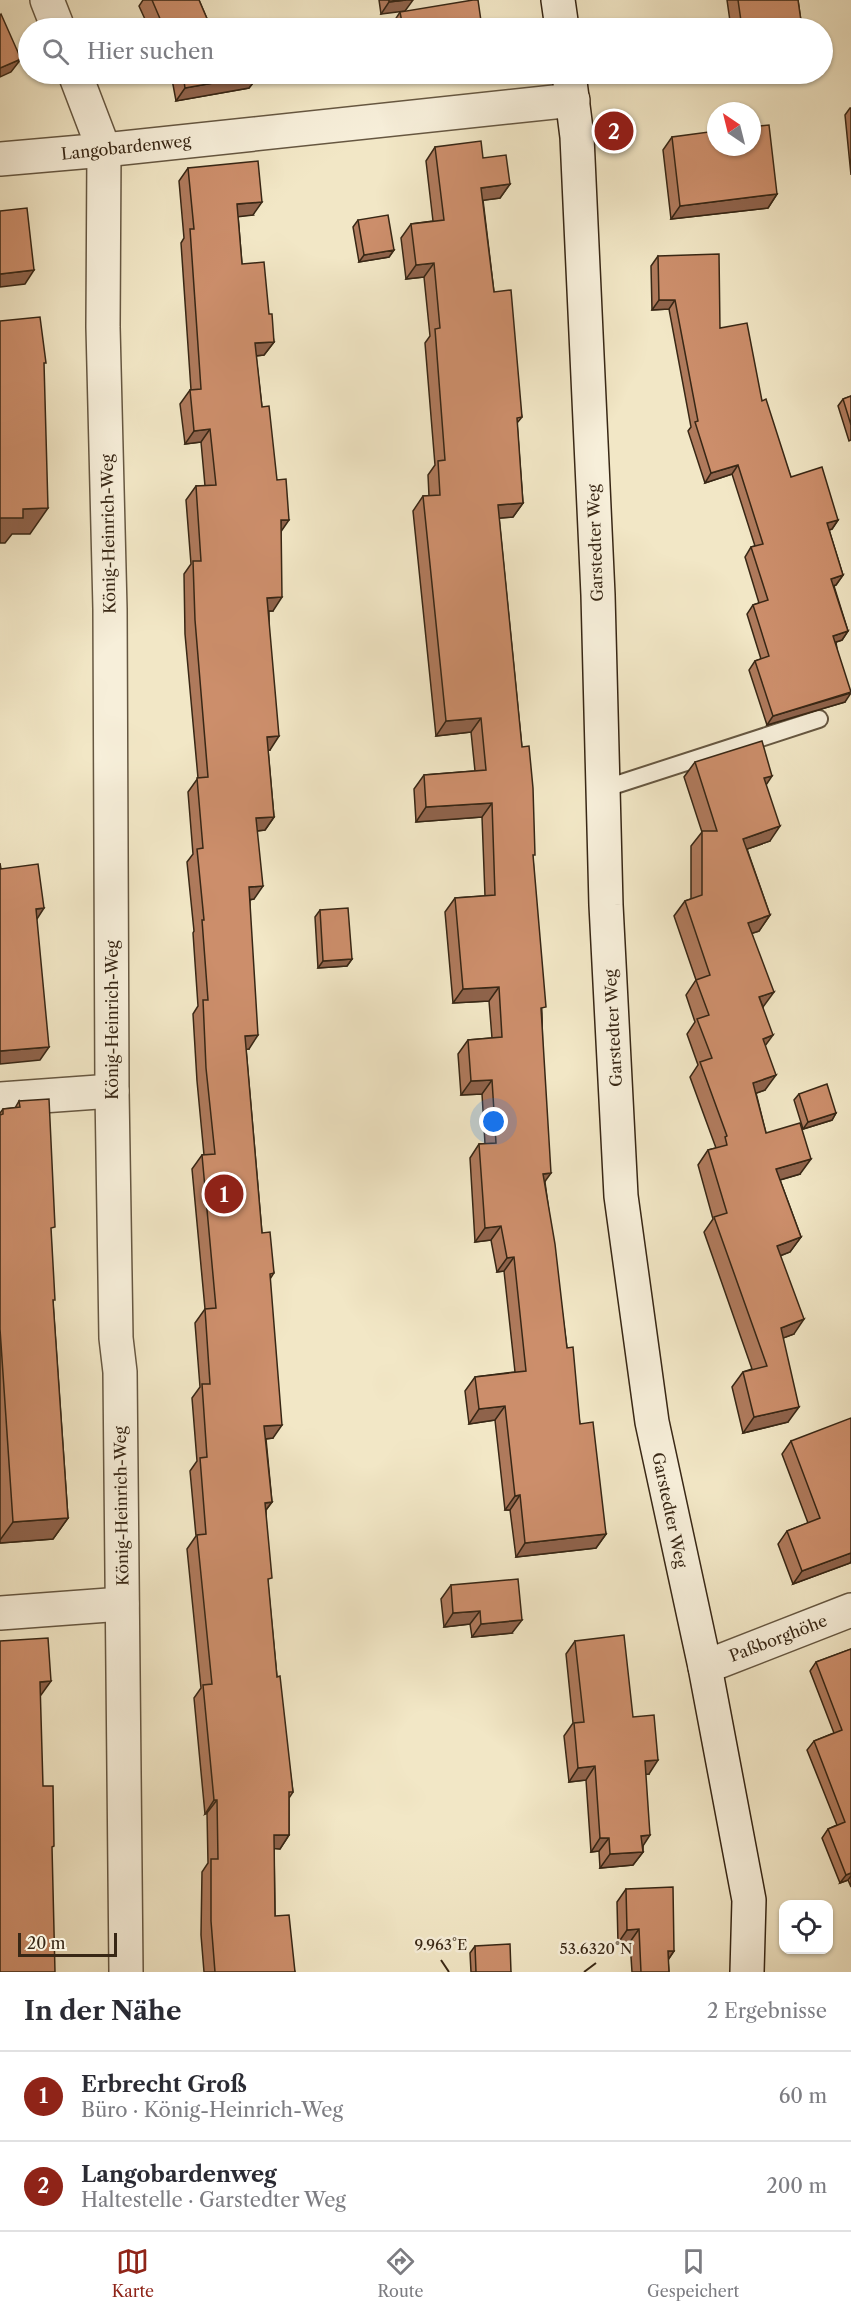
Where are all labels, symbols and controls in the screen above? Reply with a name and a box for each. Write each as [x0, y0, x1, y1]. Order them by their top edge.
search box [18, 18, 833, 84]
icon: search [39, 35, 72, 68]
text: Hier suchen [87, 38, 214, 65]
north arrow [707, 102, 761, 156]
pin: 2 [594, 108, 634, 154]
street label: Langobardenweg [60, 130, 192, 164]
street label: König-Heinrich-Weg [97, 454, 119, 614]
street label: Garstedter Weg [583, 483, 607, 602]
street label: König-Heinrich-Weg [102, 940, 122, 1100]
street label: Garstedter Weg [600, 968, 626, 1087]
your location [479, 1107, 508, 1136]
pin: 1 [204, 1172, 244, 1216]
street label: König-Heinrich-Weg [110, 1426, 132, 1586]
street label: Garstedter Weg [648, 1450, 692, 1570]
street label: Paßborghöhe [726, 1610, 830, 1666]
map controls [779, 1900, 833, 1954]
button: locate [779, 1900, 833, 1954]
scale bar [18, 1930, 117, 1958]
text: 20 m [27, 1933, 66, 1953]
text: 9.963°E [415, 1935, 467, 1954]
text: 53.6320°N [560, 1939, 632, 1958]
text: In der Nähe [24, 1995, 181, 2027]
text: 2 Ergebnisse [707, 1999, 827, 2023]
text: Erbrecht Groß [81, 2071, 247, 2098]
text: 1 [39, 2084, 48, 2108]
text: 60 m [779, 2084, 827, 2108]
text: Büro · König-Heinrich-Weg [81, 2098, 343, 2122]
text: Langobardenweg [81, 2161, 277, 2188]
text: 2 [38, 2174, 49, 2198]
text: 200 m [766, 2174, 827, 2198]
text: Haltestelle · Garstedter Weg [81, 2188, 346, 2212]
tab: Karte [112, 2245, 154, 2301]
tab: Route [378, 2245, 423, 2301]
tab: Gespeichert [647, 2245, 739, 2301]

